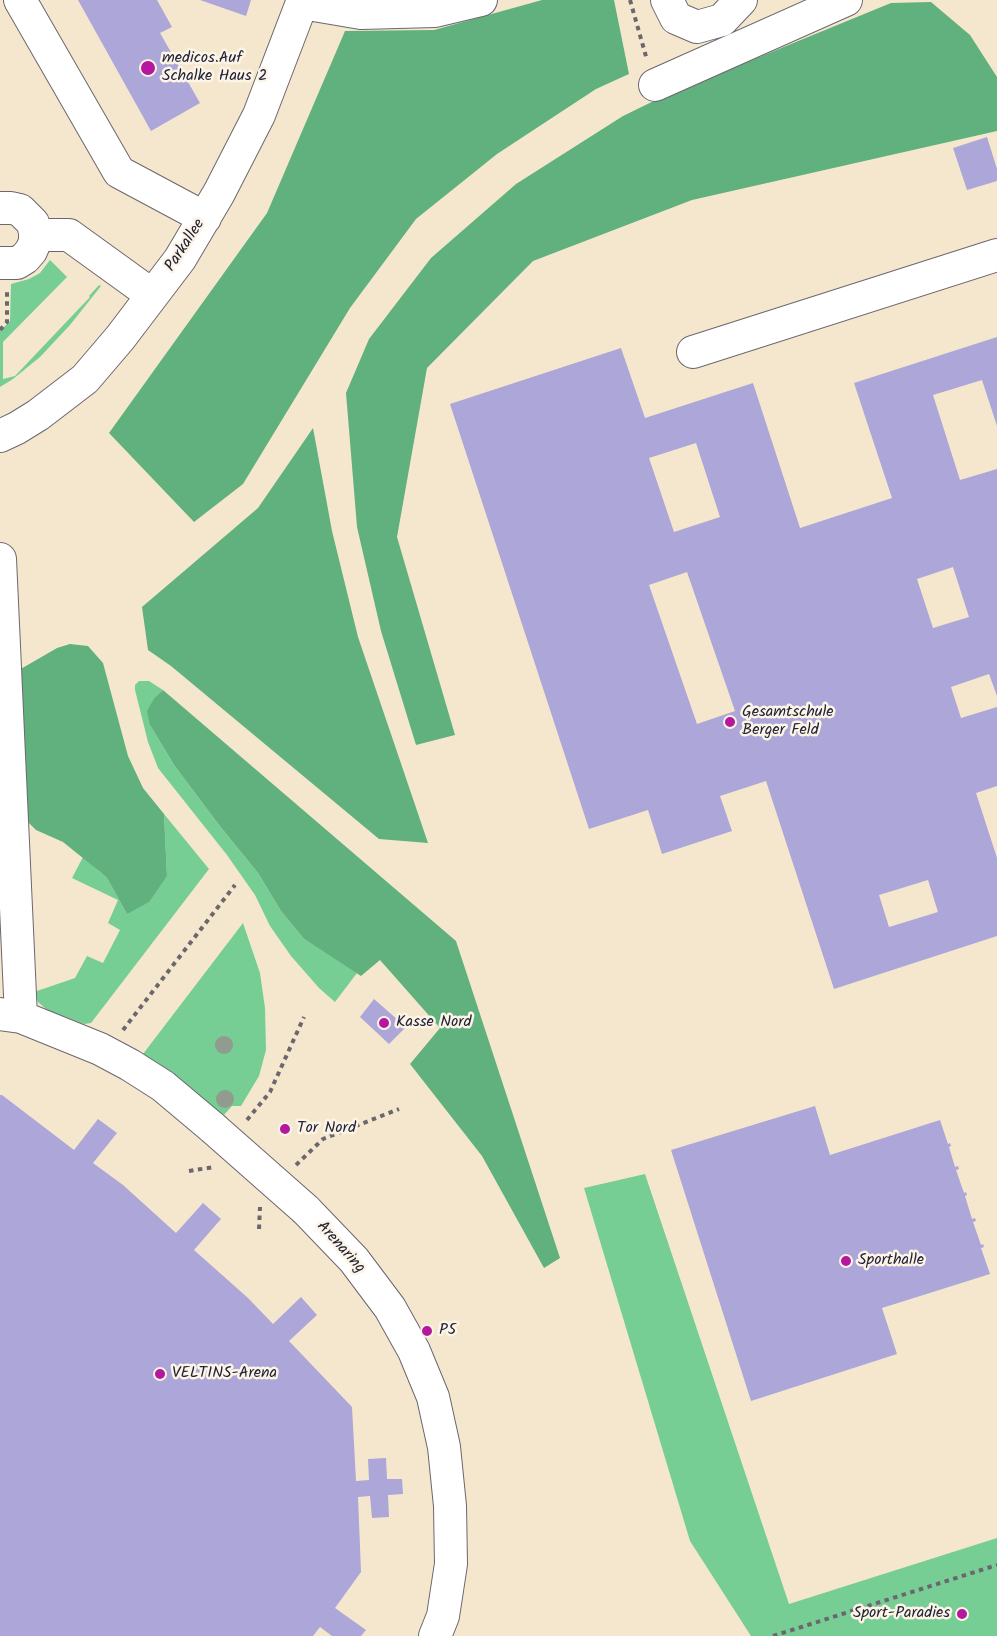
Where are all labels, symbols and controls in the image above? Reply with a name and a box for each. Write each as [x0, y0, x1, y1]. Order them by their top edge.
place label: medicos.Auf Schalke Haus 2 [162, 49, 267, 87]
marker: medicos.Auf Schalke Haus 2 [139, 59, 157, 77]
street label: Parkallee [162, 216, 210, 276]
place label: Gesamtschule Berger Feld [742, 703, 834, 741]
marker: Gesamtschule Berger Feld [723, 715, 737, 729]
place label: Kasse Nord [396, 1013, 472, 1033]
marker: Kasse Nord [377, 1016, 391, 1030]
place label: Tor Nord [297, 1119, 356, 1139]
marker: Tor Nord [278, 1122, 292, 1136]
street label: Arenaring [312, 1218, 368, 1278]
place label: Sporthalle [858, 1251, 924, 1271]
marker: Sporthalle [839, 1254, 853, 1268]
place label: P5 [439, 1321, 456, 1341]
marker: P5 [420, 1324, 434, 1338]
place label: VELTINS-Arena [172, 1364, 277, 1384]
marker: VELTINS-Arena [153, 1367, 167, 1381]
place label: Sport-Paradies [853, 1604, 950, 1624]
marker: Sport-Paradies [955, 1607, 969, 1621]

